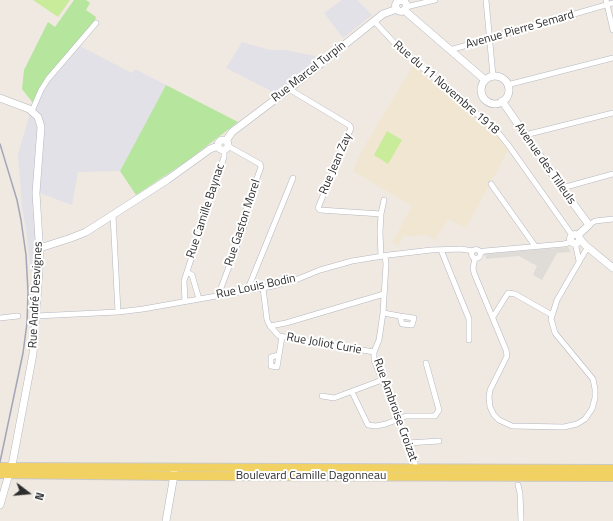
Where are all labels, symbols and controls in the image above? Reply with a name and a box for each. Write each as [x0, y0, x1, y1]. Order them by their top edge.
street label: Avenue Pierre Semard [464, 8, 576, 52]
street label: Rue du 11 Novembre 1918 [390, 38, 502, 138]
street label: Rue Marcel Turpin [269, 39, 349, 105]
street label: Avenue des Tilleuls [512, 121, 578, 207]
street label: Rue Jean Zay [317, 131, 355, 197]
street label: Rue Camille Baynac [184, 162, 228, 260]
street label: Rue Gaston Morel [222, 178, 264, 268]
street label: Rue André Desvignes [26, 241, 46, 349]
street label: Rue Louis Bodin [215, 272, 297, 302]
street label: Rue Joliot Curie [285, 330, 363, 358]
street label: Rue Ambroise Croizat [370, 357, 420, 463]
street label: Boulevard Camille Dagonneau [236, 469, 386, 483]
north arrow [8, 473, 48, 513]
text: N [31, 490, 48, 502]

